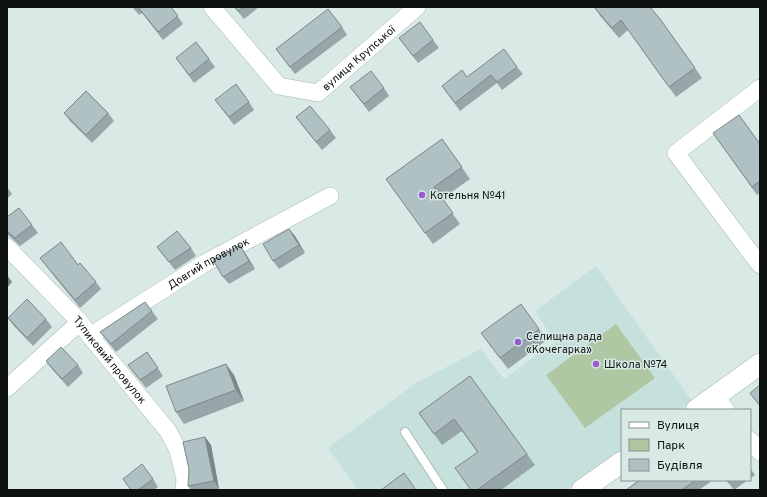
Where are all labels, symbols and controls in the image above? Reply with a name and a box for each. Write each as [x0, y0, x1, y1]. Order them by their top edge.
street label: вулиця Крупської [320, 23, 399, 94]
place label: Котельня №41 [430, 189, 506, 203]
marker: Котельня №41 [417, 190, 427, 200]
street label: Довгий провулок [165, 235, 252, 293]
street label: Тупиковий провулок [70, 313, 149, 407]
place label: Селищна рада «Кочегарка» [526, 330, 602, 357]
marker: Селищна рада «Кочегарка» [513, 337, 523, 347]
place label: Школа №74 [604, 358, 667, 372]
marker: Школа №74 [591, 359, 601, 369]
legend [621, 409, 751, 481]
text: Вулиця [657, 418, 699, 434]
text: Парк [657, 438, 685, 454]
text: Будівля [657, 458, 703, 474]

